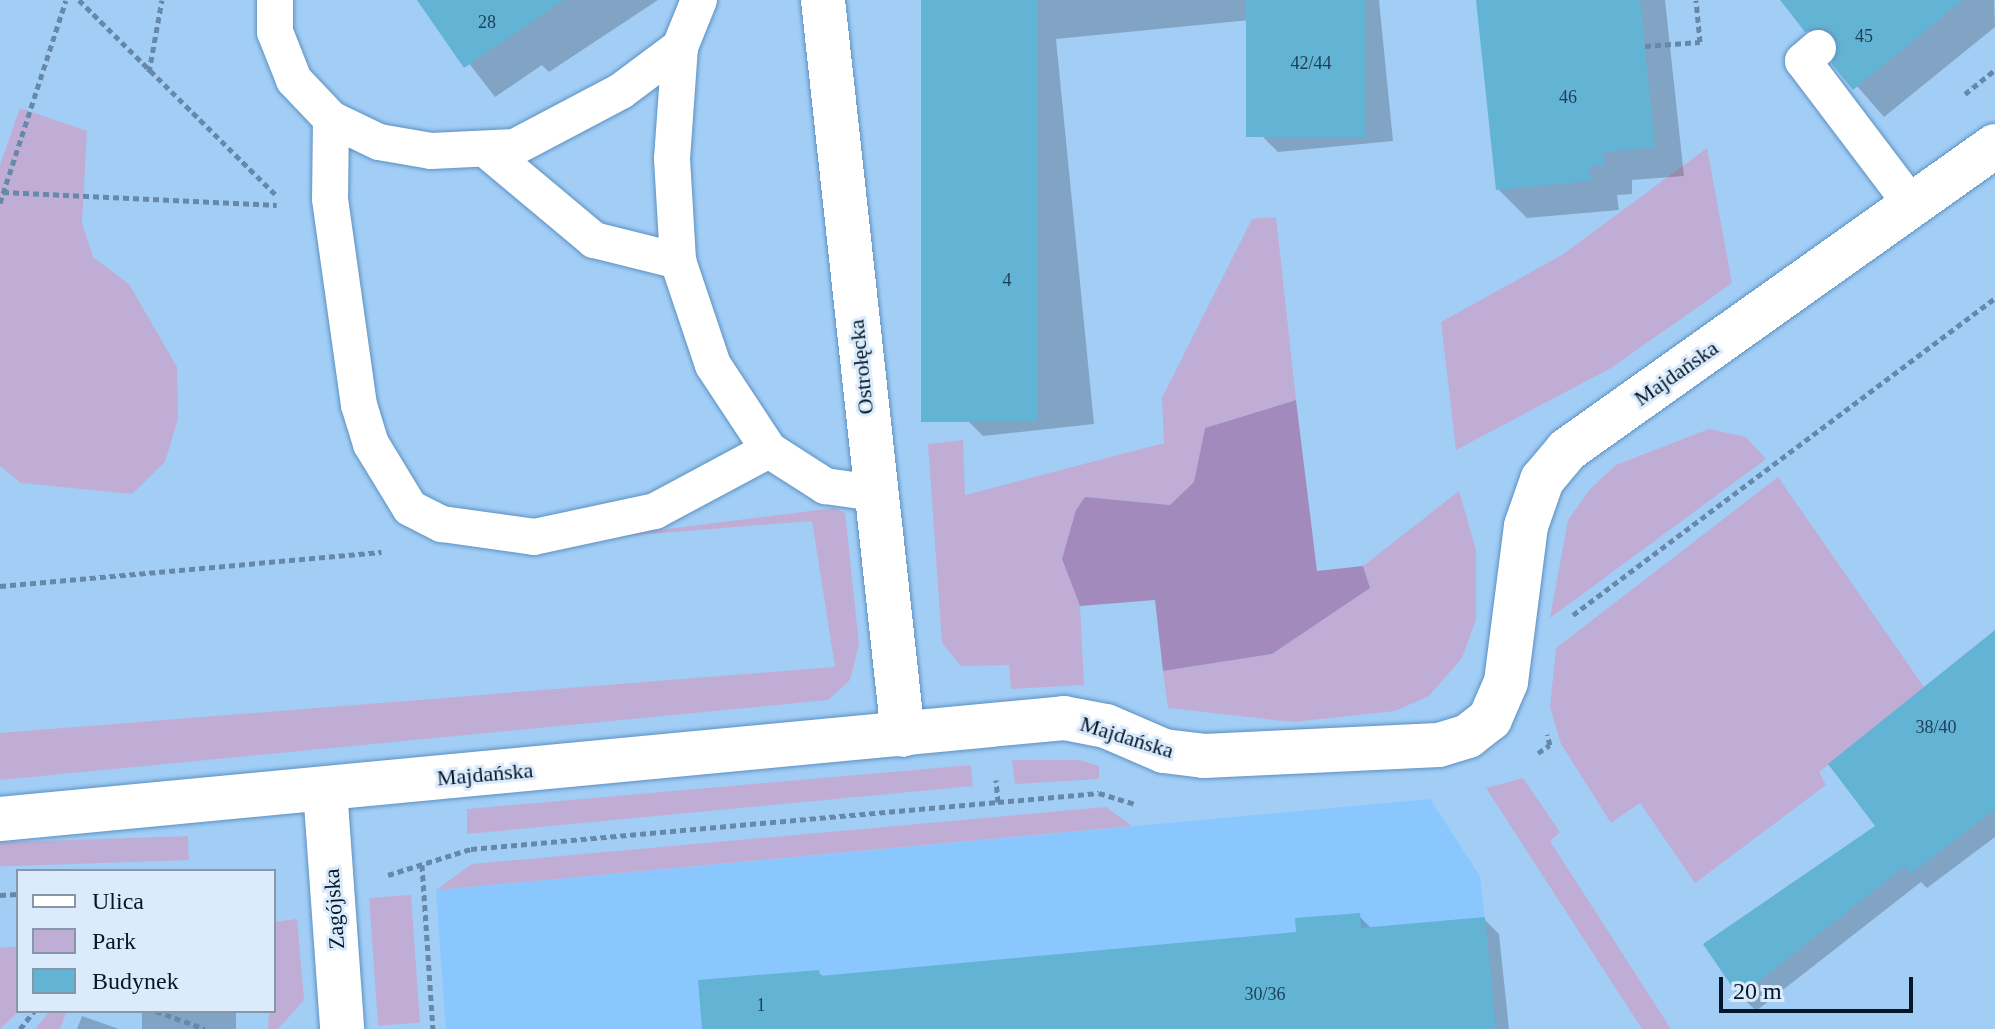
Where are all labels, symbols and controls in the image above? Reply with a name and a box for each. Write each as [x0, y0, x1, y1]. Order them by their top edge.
house number: 28 [478, 11, 496, 33]
house number: 45 [1855, 25, 1873, 47]
house number: 42/44 [1290, 52, 1332, 74]
house number: 46 [1559, 86, 1577, 108]
house number: 4 [1002, 269, 1012, 291]
street label: Ostrołęcka [843, 318, 879, 416]
street label: Majdańska [1629, 335, 1723, 411]
street label: Majdańska [1077, 710, 1177, 764]
house number: 38/40 [1915, 716, 1957, 738]
street label: Majdańska [436, 757, 534, 791]
street label: Zagójska [318, 868, 350, 950]
legend [16, 869, 276, 1013]
text: Ulica [92, 888, 144, 914]
text: Park [92, 928, 136, 954]
scale bar [1723, 961, 1917, 1011]
text: Budynek [92, 968, 179, 994]
text: 20 m [1733, 978, 1782, 1004]
house number: 30/36 [1244, 983, 1286, 1005]
house number: 1 [756, 994, 766, 1016]

